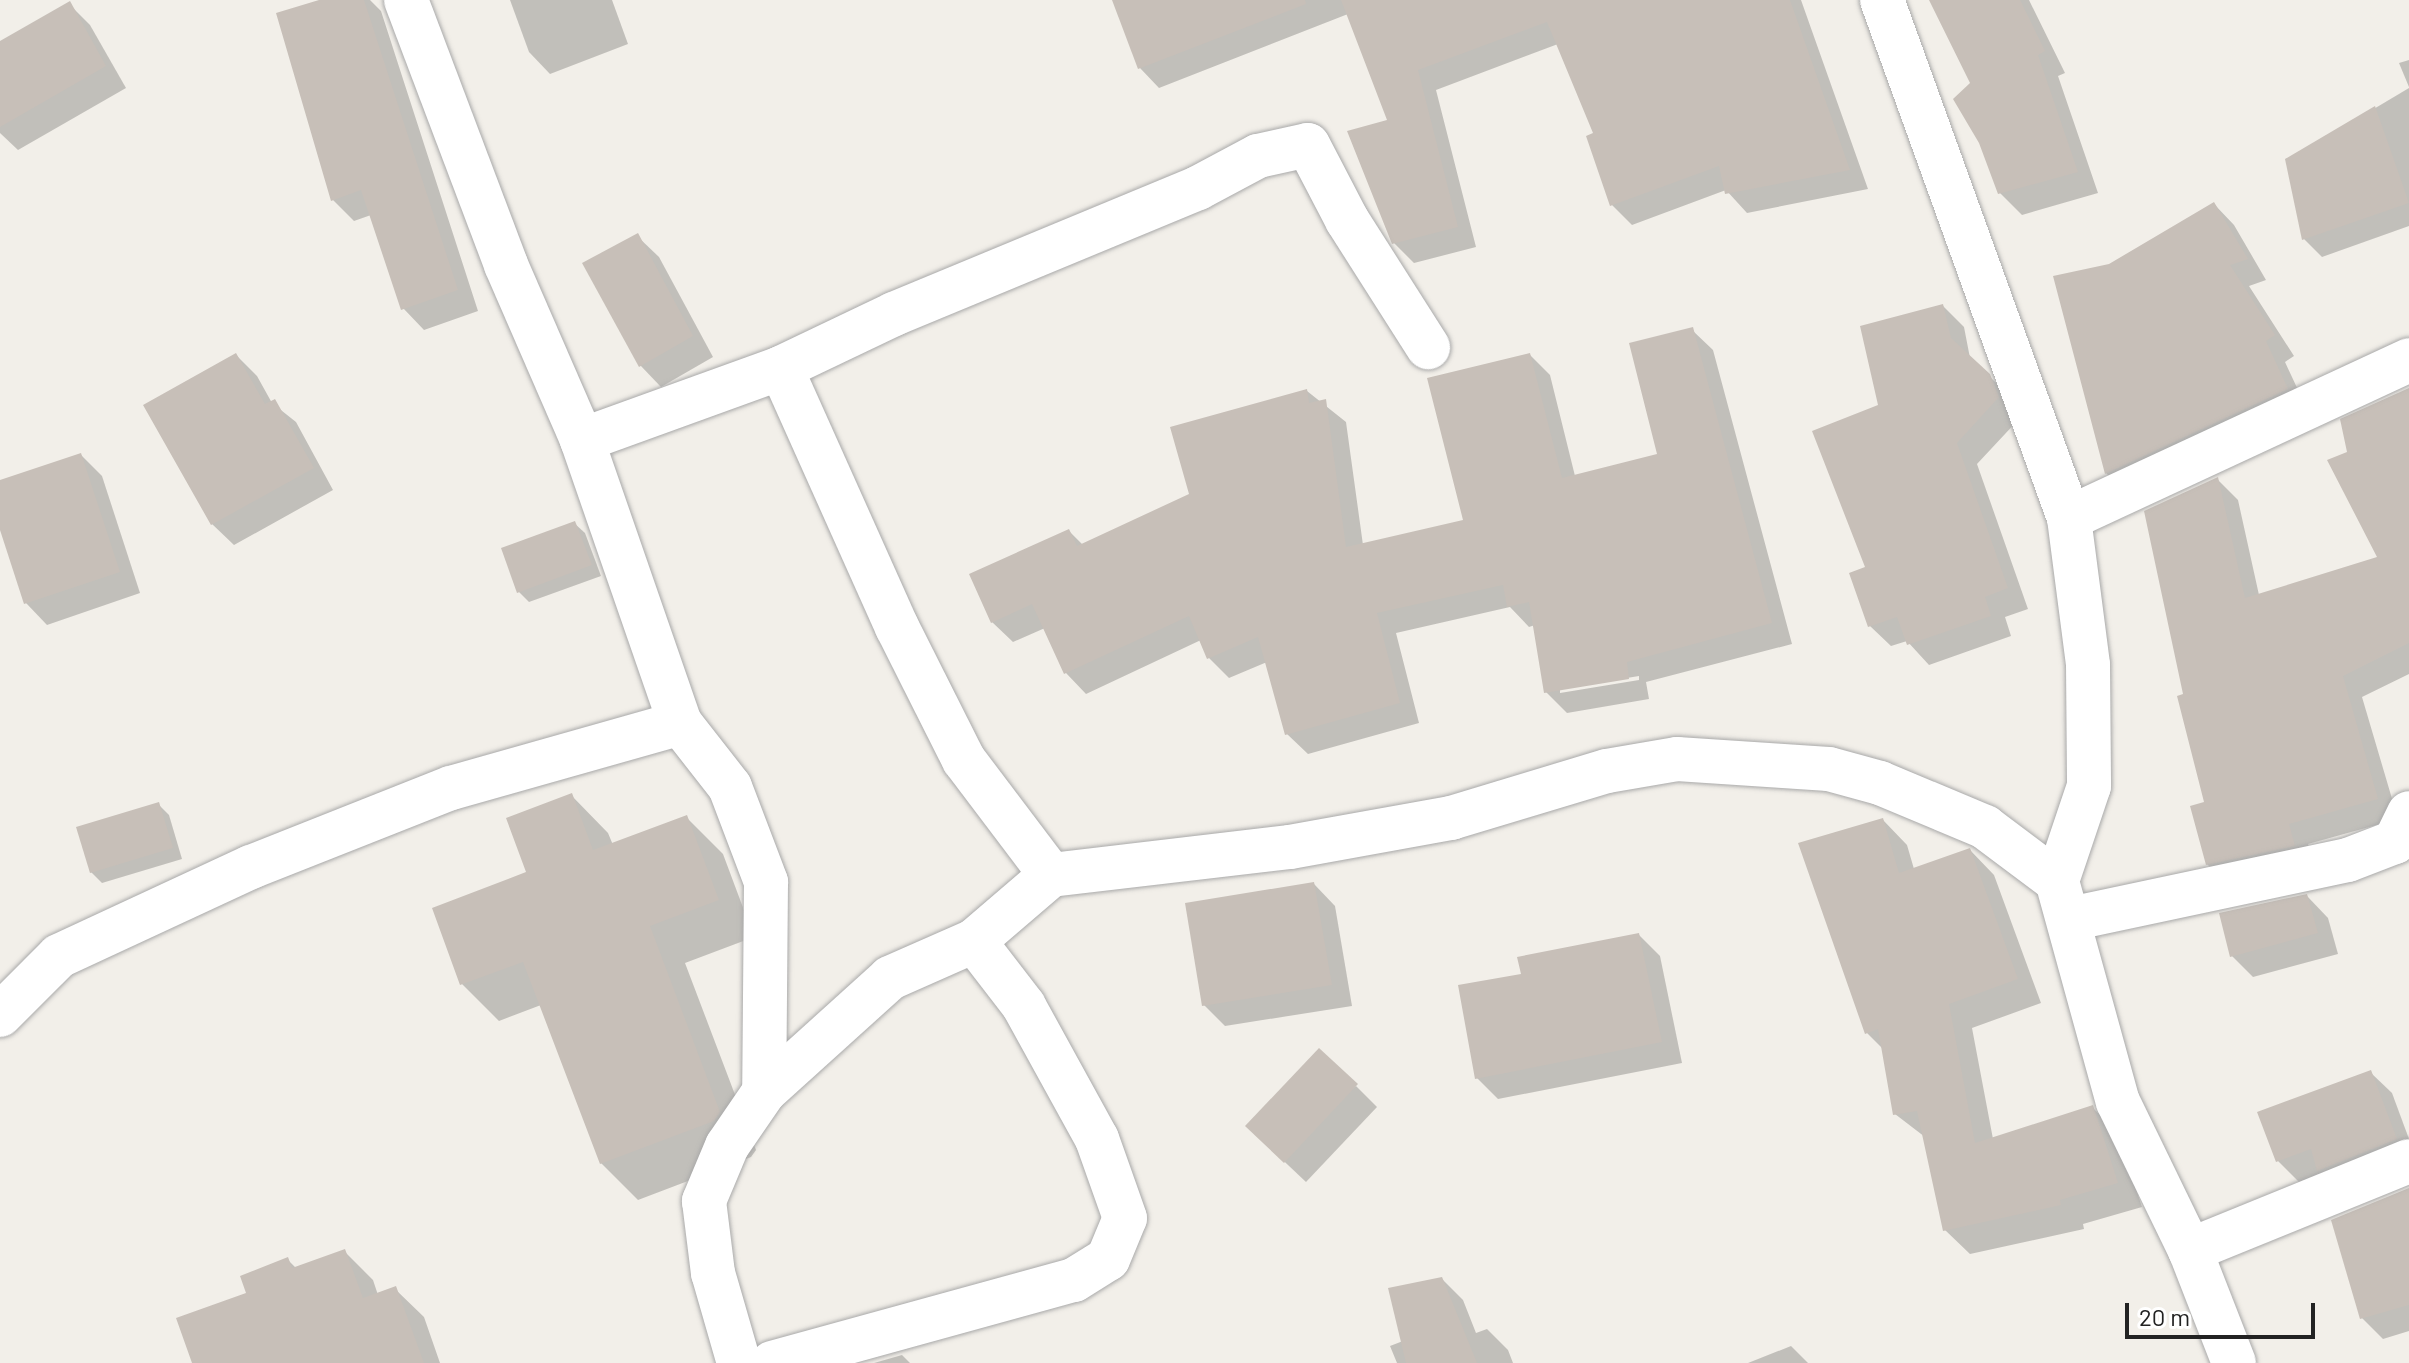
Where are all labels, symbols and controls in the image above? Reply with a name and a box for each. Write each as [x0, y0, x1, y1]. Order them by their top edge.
scale bar [2129, 1287, 2319, 1337]
text: 20 m [2139, 1302, 2190, 1331]

